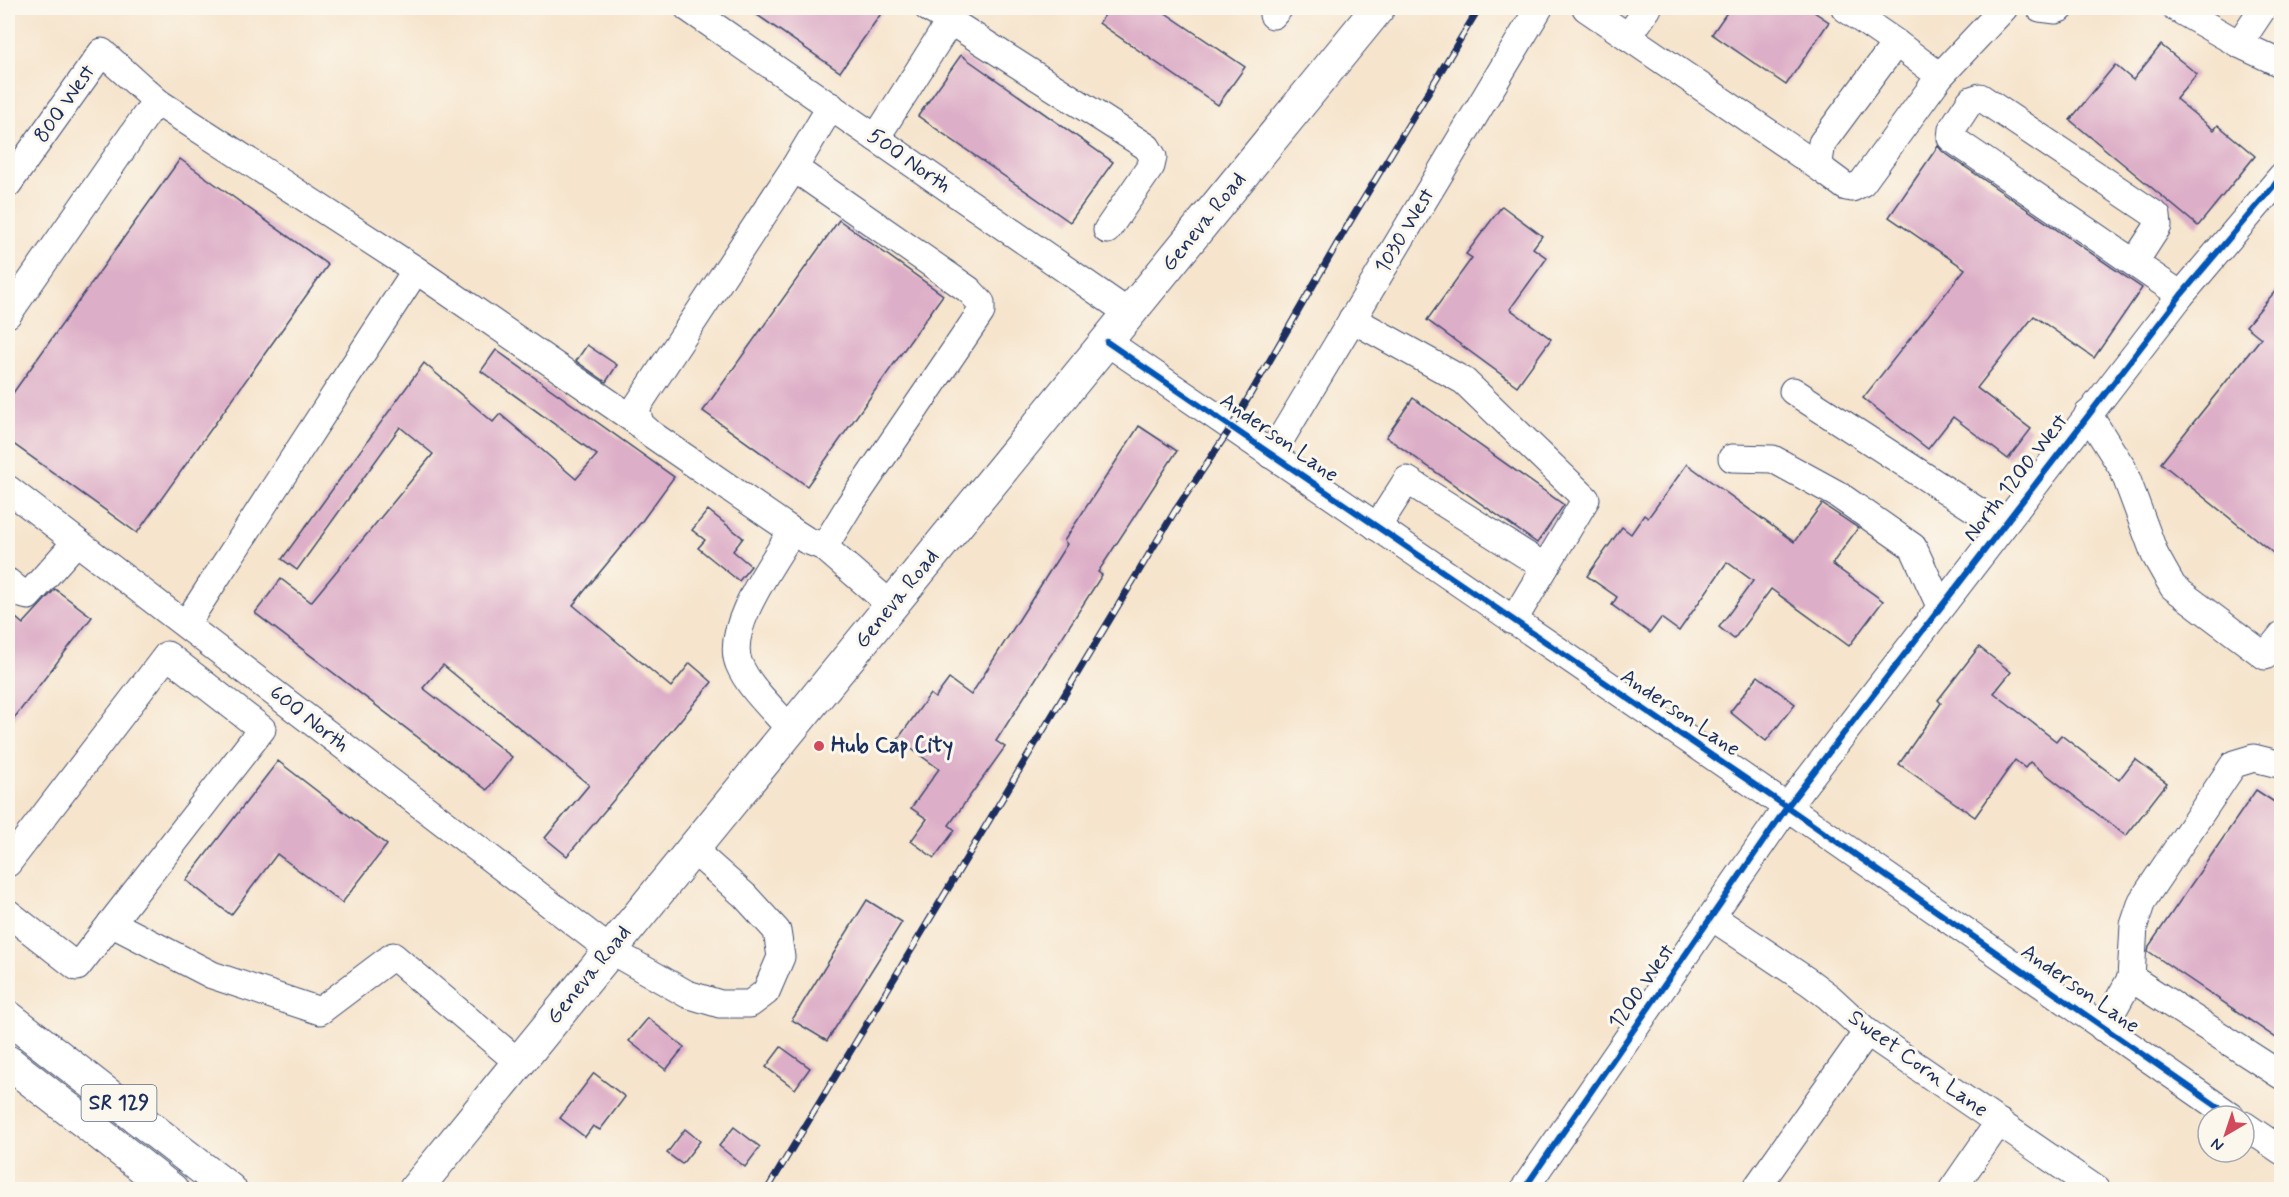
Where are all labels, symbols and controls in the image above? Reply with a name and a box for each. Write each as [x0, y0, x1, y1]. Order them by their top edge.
street label: 800 West [28, 59, 102, 149]
street label: 500 North [862, 122, 956, 200]
street label: Geneva Road [1155, 167, 1253, 277]
street label: 1030 West [1369, 183, 1441, 279]
street label: Anderson Lane [1214, 387, 1344, 489]
street label: North 1200 West [1957, 408, 2075, 548]
street label: Geneva Road [848, 544, 946, 654]
street label: Anderson Lane [1615, 663, 1745, 763]
street label: 600 North [263, 679, 355, 759]
place label: Hub Cap City [831, 732, 953, 761]
marker: Hub Cap City [812, 739, 826, 753]
street label: Geneva Road [540, 920, 638, 1030]
street label: Anderson Lane [2015, 938, 2145, 1040]
street label: 1200 West [1602, 939, 1682, 1035]
street label: Sweet Corn Lane [1842, 1004, 1994, 1124]
road number: SR 129 [82, 1085, 156, 1121]
north arrow [2196, 1104, 2256, 1164]
text: N [2207, 1133, 2228, 1156]

